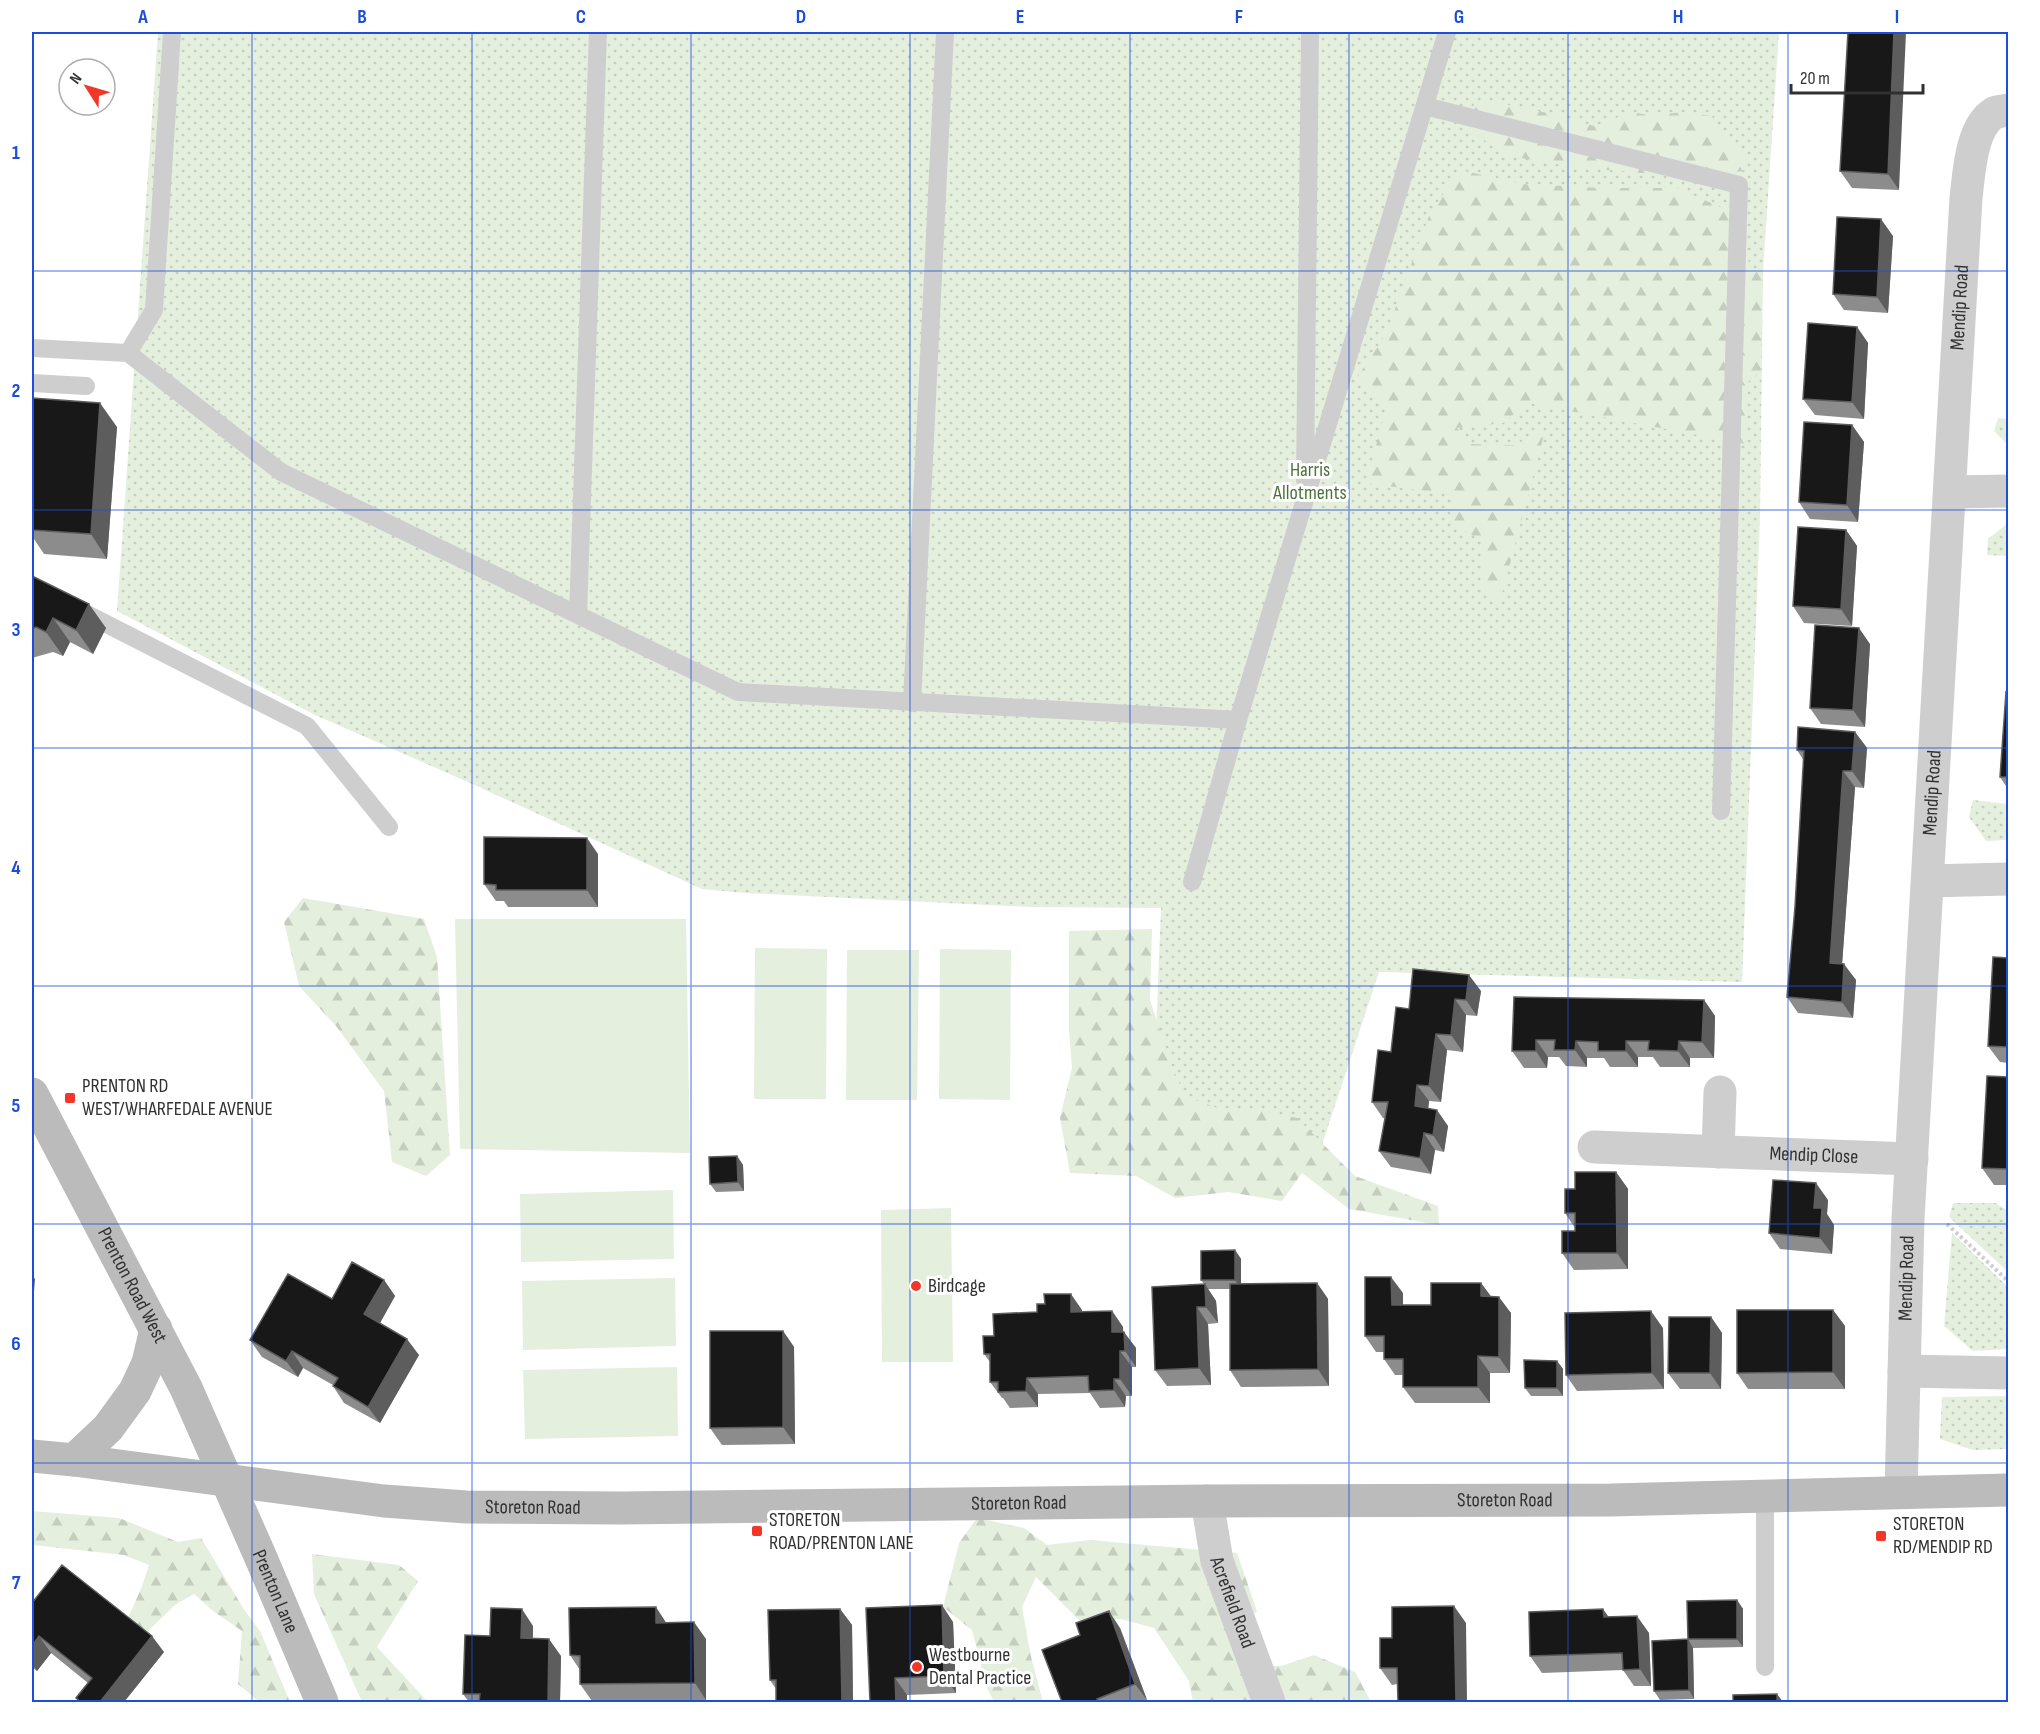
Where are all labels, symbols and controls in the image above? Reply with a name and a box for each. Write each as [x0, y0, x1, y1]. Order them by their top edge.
text: A [137, 5, 148, 29]
text: B [357, 5, 367, 29]
text: C [576, 5, 586, 29]
text: D [796, 5, 806, 29]
text: E [1016, 5, 1024, 29]
text: F [1235, 5, 1243, 29]
text: G [1454, 5, 1464, 29]
text: H [1673, 5, 1683, 29]
text: I [1895, 5, 1899, 29]
north arrow [57, 57, 117, 117]
scale bar [1791, 57, 1923, 95]
text: 20 m [1800, 68, 1830, 89]
text: N [66, 70, 86, 88]
text: 1 [12, 141, 20, 165]
street label: Mendip Road [1945, 264, 1974, 351]
text: 2 [12, 379, 20, 403]
park label: Harris Allotments [1272, 458, 1347, 505]
text: 3 [12, 618, 21, 642]
street label: Mendip Road [1918, 749, 1947, 836]
text: 4 [11, 856, 21, 880]
place label: PRENTON RD WEST/WHARFEDALE AVENUE [82, 1074, 273, 1121]
marker: PRENTON RD WEST/WHARFEDALE AVENUE [63, 1091, 77, 1105]
text: 5 [12, 1094, 21, 1118]
street label: Mendip Close [1769, 1142, 1859, 1169]
street label: Prenton Road West [92, 1223, 172, 1347]
street label: Mendip Road [1893, 1235, 1920, 1321]
place label: Birdcage [928, 1274, 986, 1298]
marker: Birdcage [909, 1279, 923, 1293]
text: 6 [11, 1332, 21, 1356]
street label: Storeton Road [1457, 1488, 1553, 1512]
street label: Storeton Road [971, 1491, 1067, 1516]
street label: Storeton Road [485, 1495, 581, 1520]
place label: STORETON ROAD/PRENTON LANE [769, 1508, 914, 1555]
place label: STORETON RD/MENDIP RD [1893, 1512, 1993, 1559]
marker: STORETON ROAD/PRENTON LANE [750, 1524, 764, 1538]
marker: STORETON RD/MENDIP RD [1874, 1529, 1888, 1543]
street label: Prenton Lane [247, 1546, 303, 1637]
street label: Acrefield Road [1204, 1553, 1260, 1651]
text: 7 [12, 1571, 21, 1595]
place label: Westbourne Dental Practice [929, 1643, 1031, 1690]
marker: Westbourne Dental Practice [910, 1660, 924, 1674]

